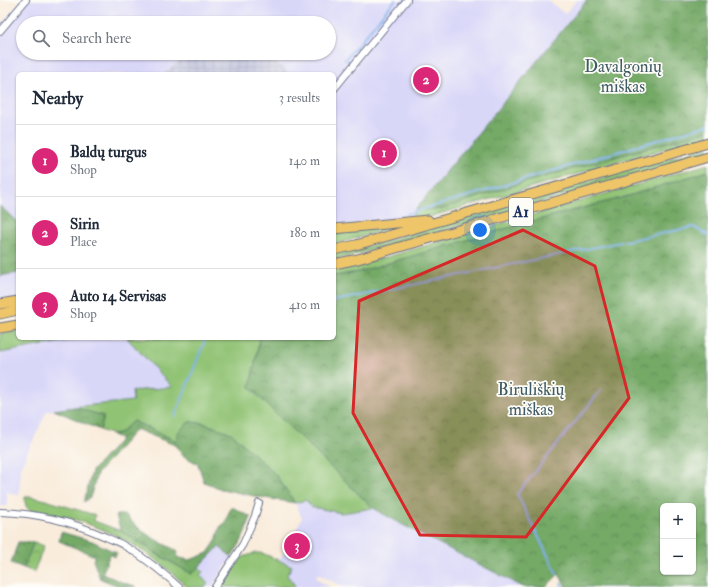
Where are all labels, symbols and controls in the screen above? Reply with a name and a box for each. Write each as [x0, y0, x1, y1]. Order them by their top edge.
search box [16, 16, 336, 60]
icon: search [30, 27, 52, 49]
text: Search here [62, 29, 131, 48]
park label: Davalgonių miškas [584, 56, 662, 97]
pin: 2 [413, 65, 439, 95]
text: Nearby [32, 88, 83, 109]
text: 3 results [279, 90, 320, 106]
pin: 1 [371, 138, 397, 168]
text: Baldų turgus [70, 143, 147, 162]
text: 1 [43, 153, 47, 169]
text: 140 m [289, 153, 320, 169]
text: Shop [70, 162, 97, 178]
road number: A1 [509, 198, 533, 226]
text: Sirin [70, 215, 100, 234]
your location [470, 220, 490, 240]
text: 2 [42, 225, 48, 241]
text: 180 m [290, 225, 320, 241]
text: Place [70, 234, 97, 250]
text: Auto 14 Servisas [70, 287, 166, 306]
text: 3 [43, 297, 48, 313]
text: 410 m [289, 297, 320, 313]
text: Shop [70, 306, 97, 322]
park label: Biruliškių miškas [498, 379, 565, 420]
map controls [660, 503, 696, 575]
button: + [660, 503, 696, 539]
pin: 3 [284, 531, 310, 561]
button: − [660, 539, 696, 575]

